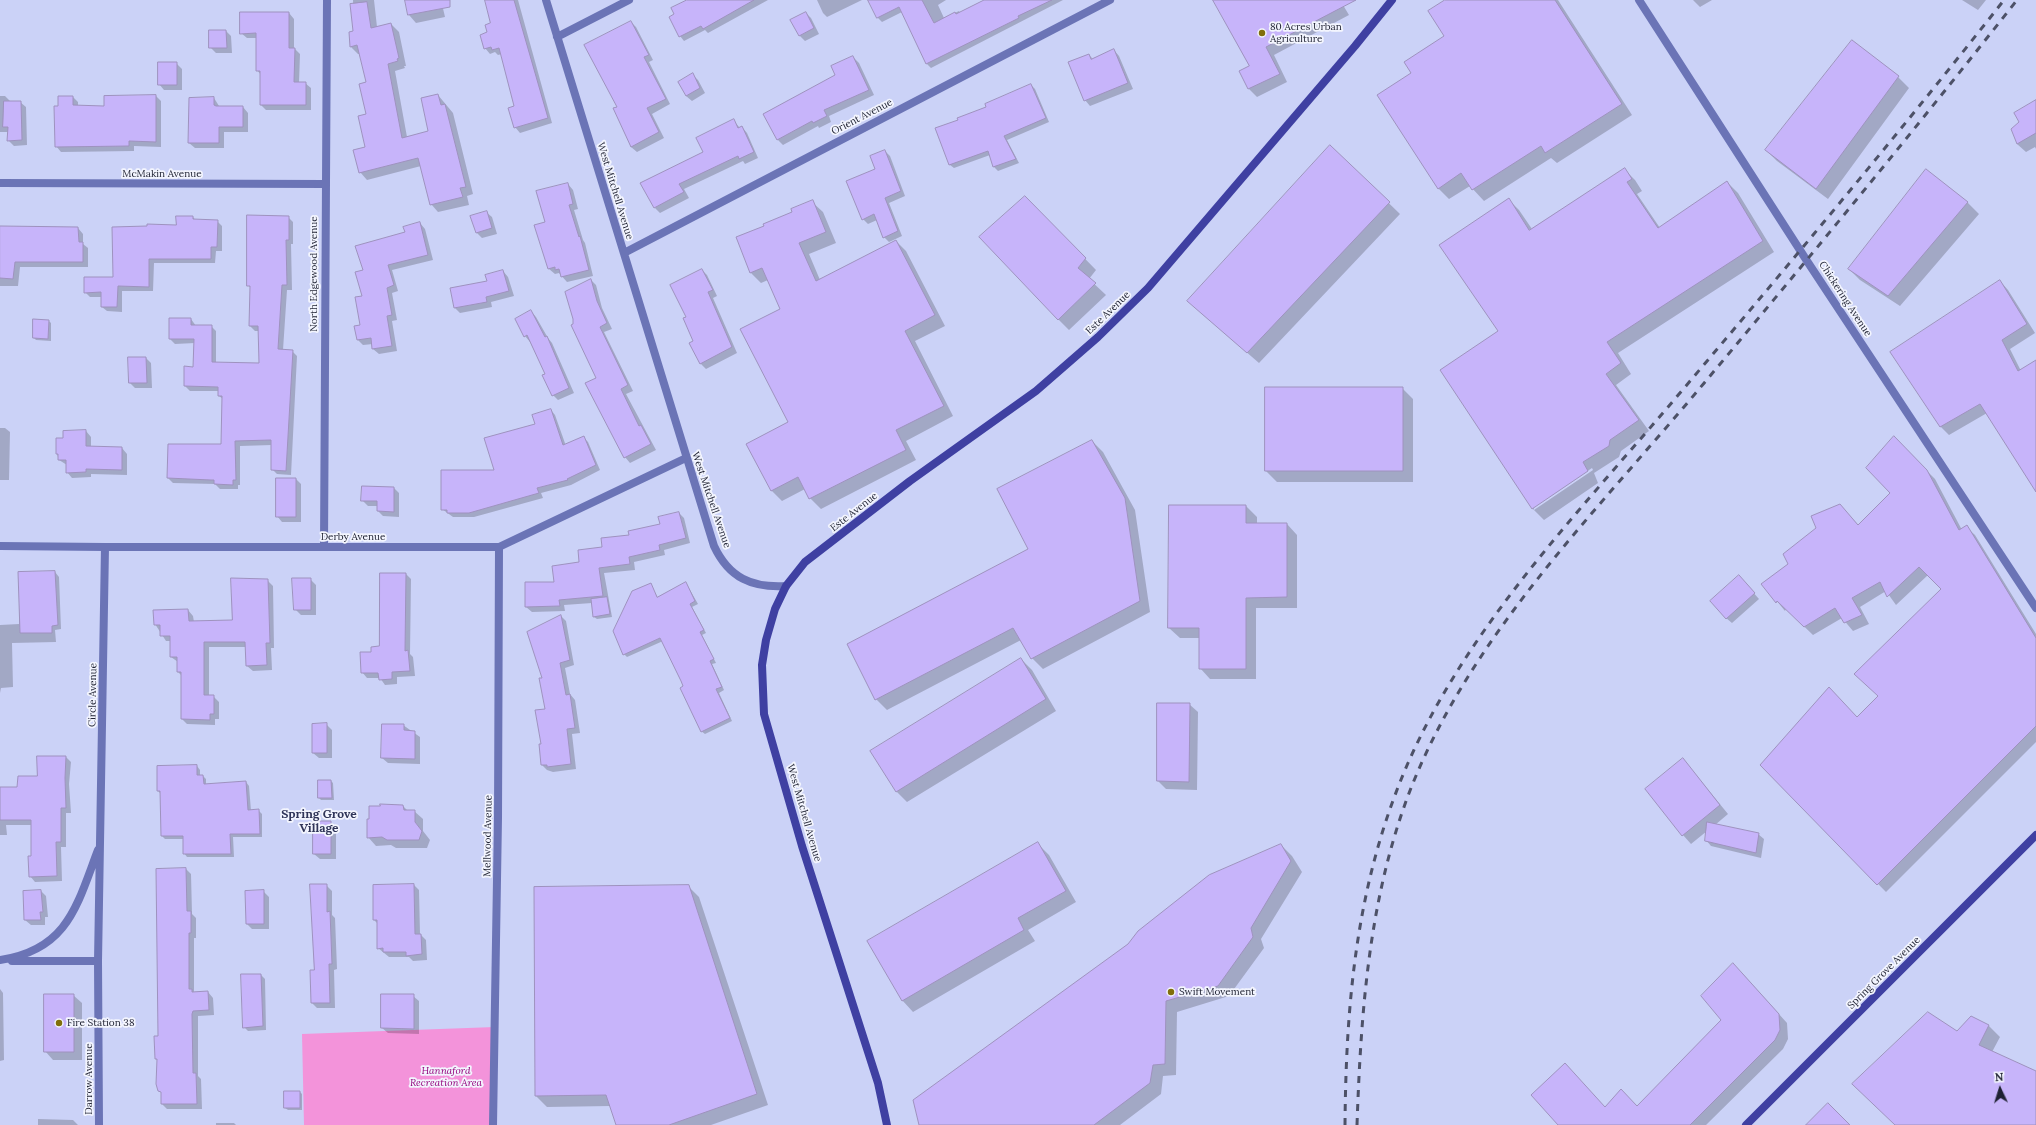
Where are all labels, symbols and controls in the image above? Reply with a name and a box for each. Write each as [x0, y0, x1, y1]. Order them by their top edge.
place label: 80 Acres Urban Agriculture [1270, 21, 1342, 44]
marker: 80 Acres Urban Agriculture [1257, 28, 1267, 38]
street label: Orient Avenue [829, 96, 895, 138]
street label: West Mitchell Avenue [595, 141, 635, 241]
street label: McMakin Avenue [122, 168, 202, 180]
street label: North Edgewood Avenue [308, 216, 320, 332]
street label: Chickering Avenue [1816, 259, 1874, 339]
street label: Este Avenue [1083, 289, 1133, 337]
street label: West Mitchell Avenue [689, 450, 733, 550]
street label: Este Avenue [828, 490, 880, 534]
street label: Derby Avenue [321, 531, 385, 543]
street label: Circle Avenue [86, 663, 100, 727]
street label: West Mitchell Avenue [784, 763, 824, 863]
street label: Mellwood Avenue [481, 795, 495, 877]
district label: Spring Grove Village [281, 808, 357, 836]
street label: Spring Grove Avenue [1845, 934, 1923, 1012]
place label: Swift Movement [1179, 986, 1255, 998]
marker: Swift Movement [1166, 987, 1176, 997]
place label: Fire Station 38 [67, 1017, 135, 1029]
marker: Fire Station 38 [54, 1018, 64, 1028]
street label: Darrow Avenue [83, 1043, 95, 1115]
park label: Hannaford Recreation Area [410, 1065, 482, 1088]
north arrow [1980, 1069, 2020, 1109]
text: N [1994, 1070, 2004, 1084]

